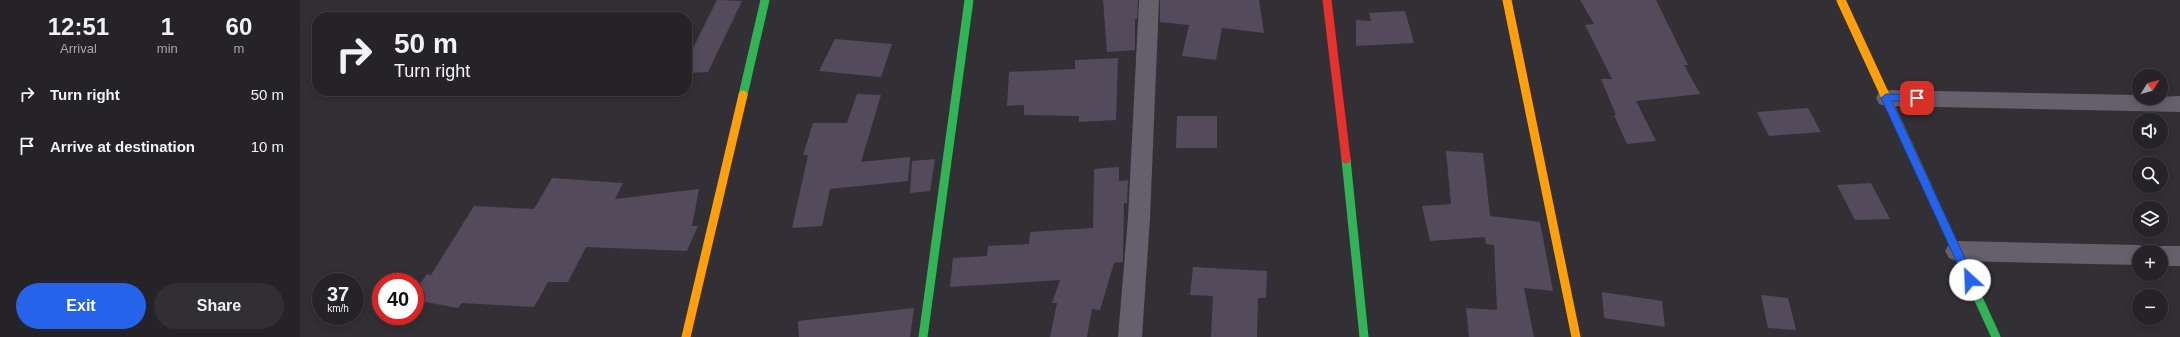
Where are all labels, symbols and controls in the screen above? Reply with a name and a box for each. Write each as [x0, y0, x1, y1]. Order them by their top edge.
text: 12:51 [48, 13, 109, 40]
text: 1 [161, 13, 174, 40]
text: 60 [226, 13, 252, 40]
icon: right [328, 28, 380, 80]
text: 50 m [394, 28, 458, 59]
text: Arrival [60, 41, 97, 56]
text: min [157, 41, 178, 56]
text: m [233, 41, 244, 56]
text: Turn right [394, 61, 470, 81]
north arrow [2132, 69, 2168, 105]
map controls [2132, 69, 2168, 325]
pin [1900, 81, 1934, 115]
icon: right [16, 83, 38, 105]
text: Turn right [50, 86, 120, 103]
text: 50 m [251, 86, 284, 103]
icon: arrive [1906, 87, 1928, 109]
button: sound [2132, 113, 2168, 149]
icon: arrive [16, 135, 38, 157]
text: Arrive at destination [50, 138, 195, 155]
text: 10 m [251, 138, 284, 155]
button: search [2132, 157, 2168, 193]
button: layers [2132, 201, 2168, 237]
button: + [2132, 245, 2168, 281]
position arrow [1949, 259, 1991, 301]
speed limit sign: 40 [372, 273, 424, 325]
button: Exit [16, 283, 146, 329]
button: Share [154, 283, 284, 329]
text: 37 [327, 283, 349, 305]
button: − [2132, 289, 2168, 325]
text: km/h [327, 303, 349, 314]

